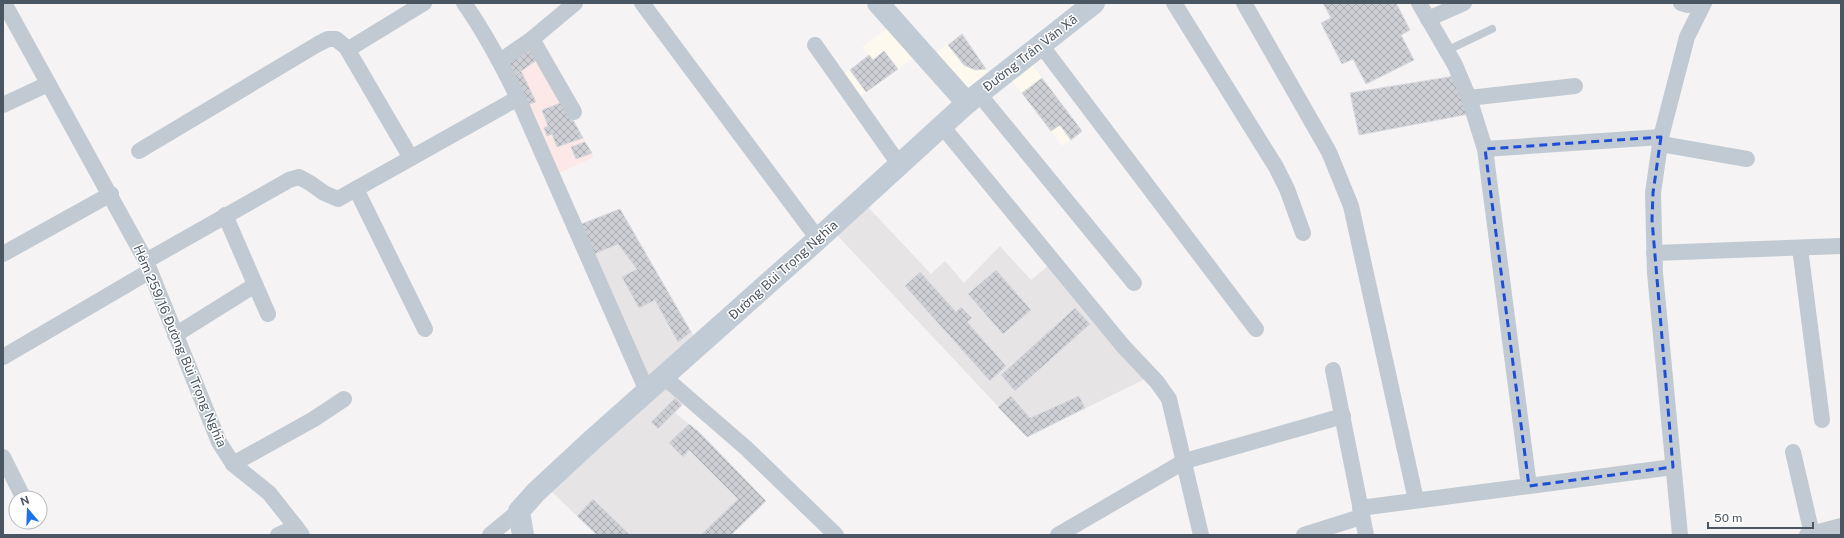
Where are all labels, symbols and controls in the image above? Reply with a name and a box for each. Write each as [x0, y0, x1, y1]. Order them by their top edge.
street label: Đường Trần Văn Xã [980, 11, 1080, 95]
street label: Đường Bùi Trọng Nghĩa [726, 217, 840, 323]
street label: Hẻm 259/16 Đường Bùi Trọng Nghĩa [130, 243, 230, 449]
north arrow [8, 490, 48, 530]
text: N [19, 493, 31, 508]
scale bar [1708, 504, 1813, 530]
text: 50 m [1714, 511, 1742, 525]

